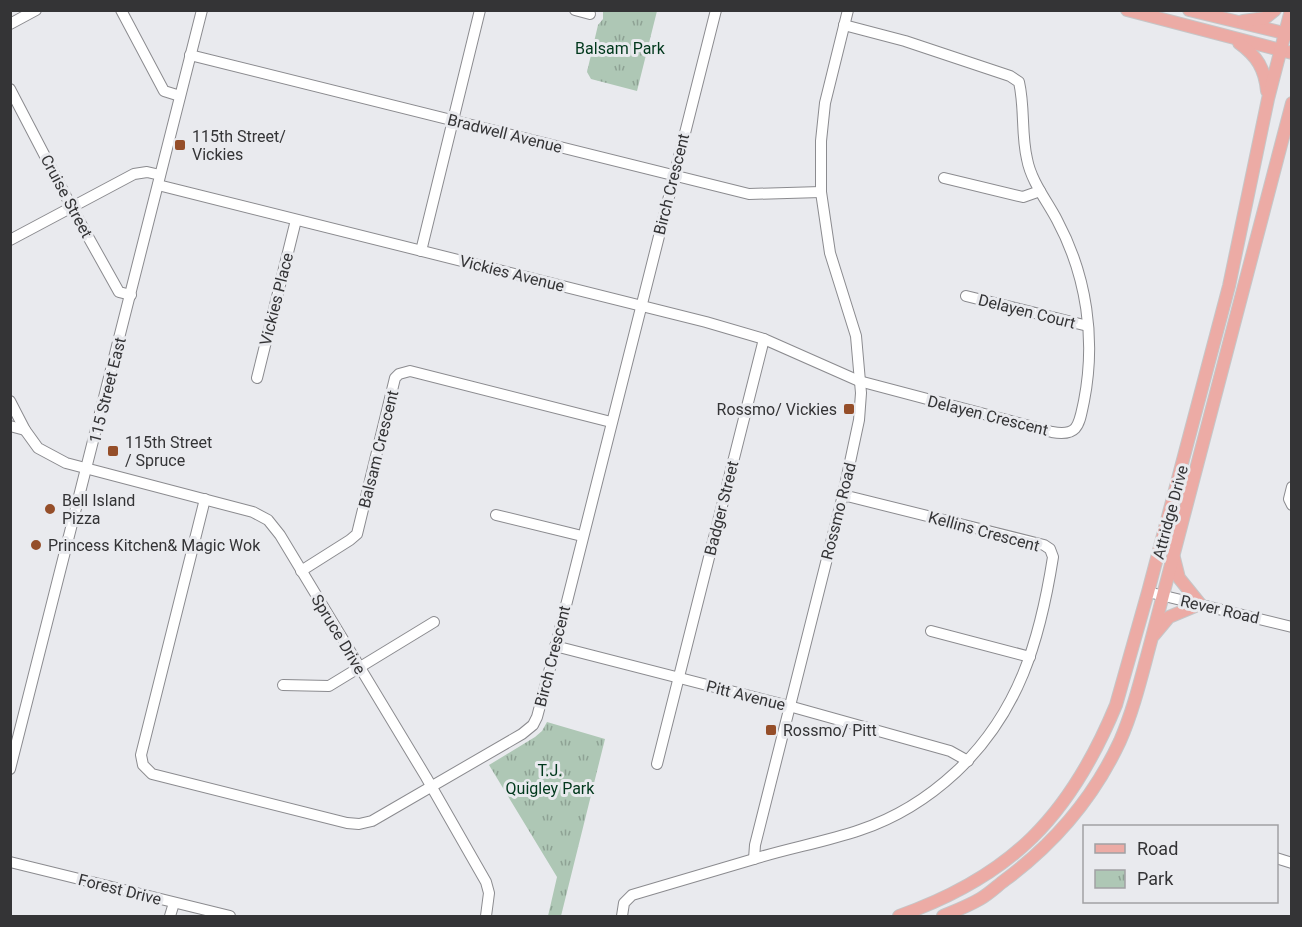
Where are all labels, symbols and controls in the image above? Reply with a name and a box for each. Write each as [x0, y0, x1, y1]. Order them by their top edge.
park label: Balsam Park [575, 39, 666, 58]
street label: Bradwell Avenue [446, 110, 564, 157]
place label: 115th Street/ Vickies [192, 127, 286, 164]
street label: Birch Crescent [650, 132, 693, 237]
marker: 115th Street/ Vickies [173, 138, 187, 152]
street label: Cruise Street [37, 151, 96, 241]
street label: Vickies Place [256, 251, 297, 347]
street label: Vickies Avenue [457, 251, 566, 296]
street label: Delayen Court [976, 290, 1078, 333]
street label: 115 Street East [85, 335, 130, 445]
street label: Balsam Crescent [355, 388, 402, 510]
street label: Delayen Crescent [926, 391, 1050, 440]
place label: Rossmo/ Vickies [717, 400, 837, 419]
marker: Rossmo/ Vickies [842, 402, 856, 416]
place label: 115th Street / Spruce [125, 433, 212, 470]
marker: 115th Street / Spruce [106, 444, 120, 458]
street label: Badger Street [701, 459, 742, 557]
street label: Rossmo Road [817, 461, 860, 562]
street label: Attridge Drive [1149, 463, 1192, 561]
place label: Bell Island Pizza [62, 491, 135, 528]
marker: Bell Island Pizza [43, 502, 57, 516]
street label: Kellins Crescent [926, 507, 1042, 555]
place label: Princess Kitchen& Magic Wok [48, 536, 261, 555]
marker: Princess Kitchen& Magic Wok [29, 538, 43, 552]
street label: Spruce Drive [307, 591, 370, 678]
street label: Rever Road [1179, 591, 1261, 628]
street label: Birch Crescent [531, 604, 574, 709]
street label: Pitt Avenue [704, 676, 787, 714]
place label: Rossmo/ Pitt [783, 721, 877, 740]
marker: Rossmo/ Pitt [764, 723, 778, 737]
park label: T.J. Quigley Park [506, 761, 595, 798]
legend [1083, 825, 1278, 903]
text: Road [1137, 838, 1178, 859]
text: Park [1137, 868, 1174, 889]
street label: Forest Drive [76, 870, 163, 909]

